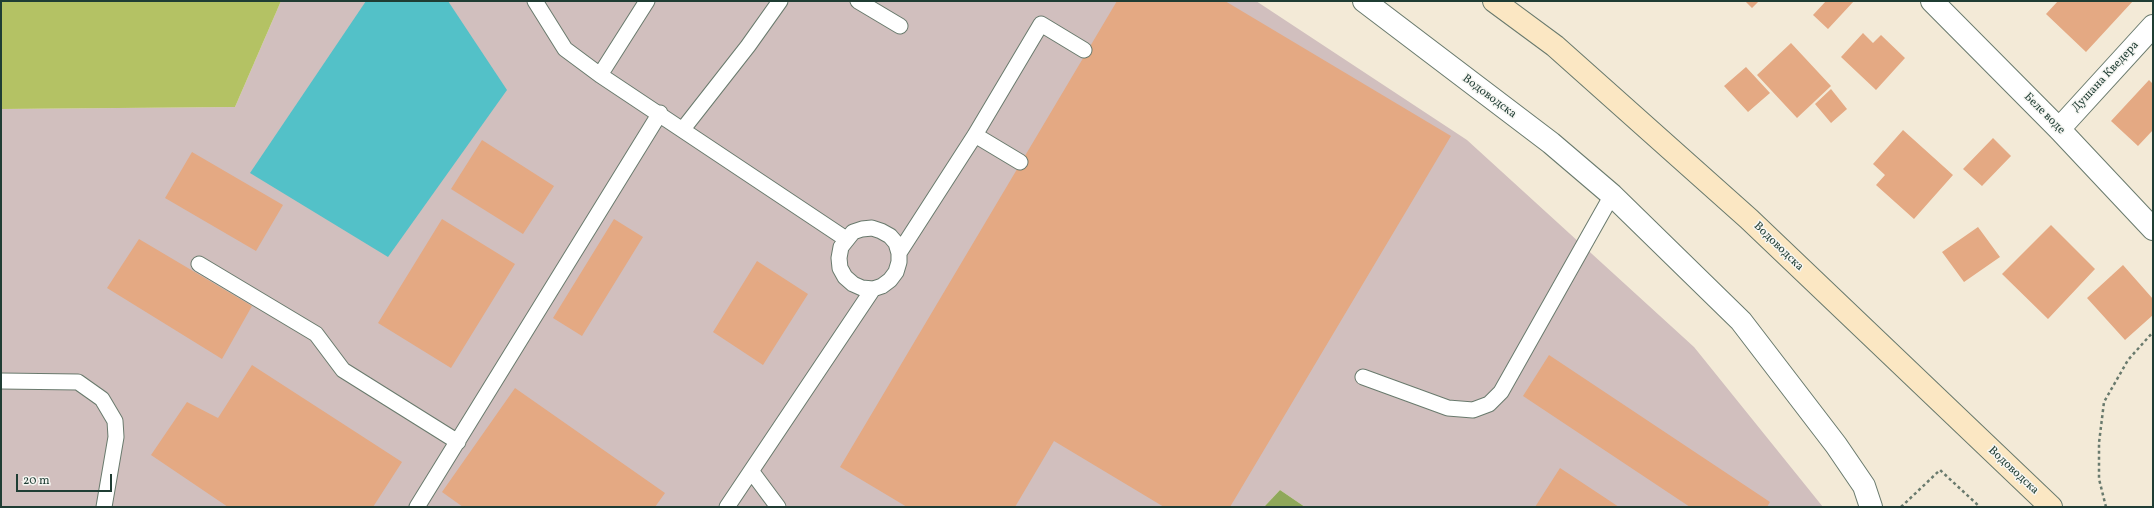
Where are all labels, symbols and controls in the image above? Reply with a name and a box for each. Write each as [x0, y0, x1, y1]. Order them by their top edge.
street label: Душана Кведера [2069, 39, 2143, 115]
street label: Водоводска [1459, 72, 1519, 122]
street label: Беле воде [2020, 90, 2068, 138]
street label: Водоводска [1750, 220, 1806, 274]
street label: Водоводска [1985, 444, 2041, 498]
scale bar [18, 466, 114, 492]
text: 20 m [23, 473, 50, 489]

